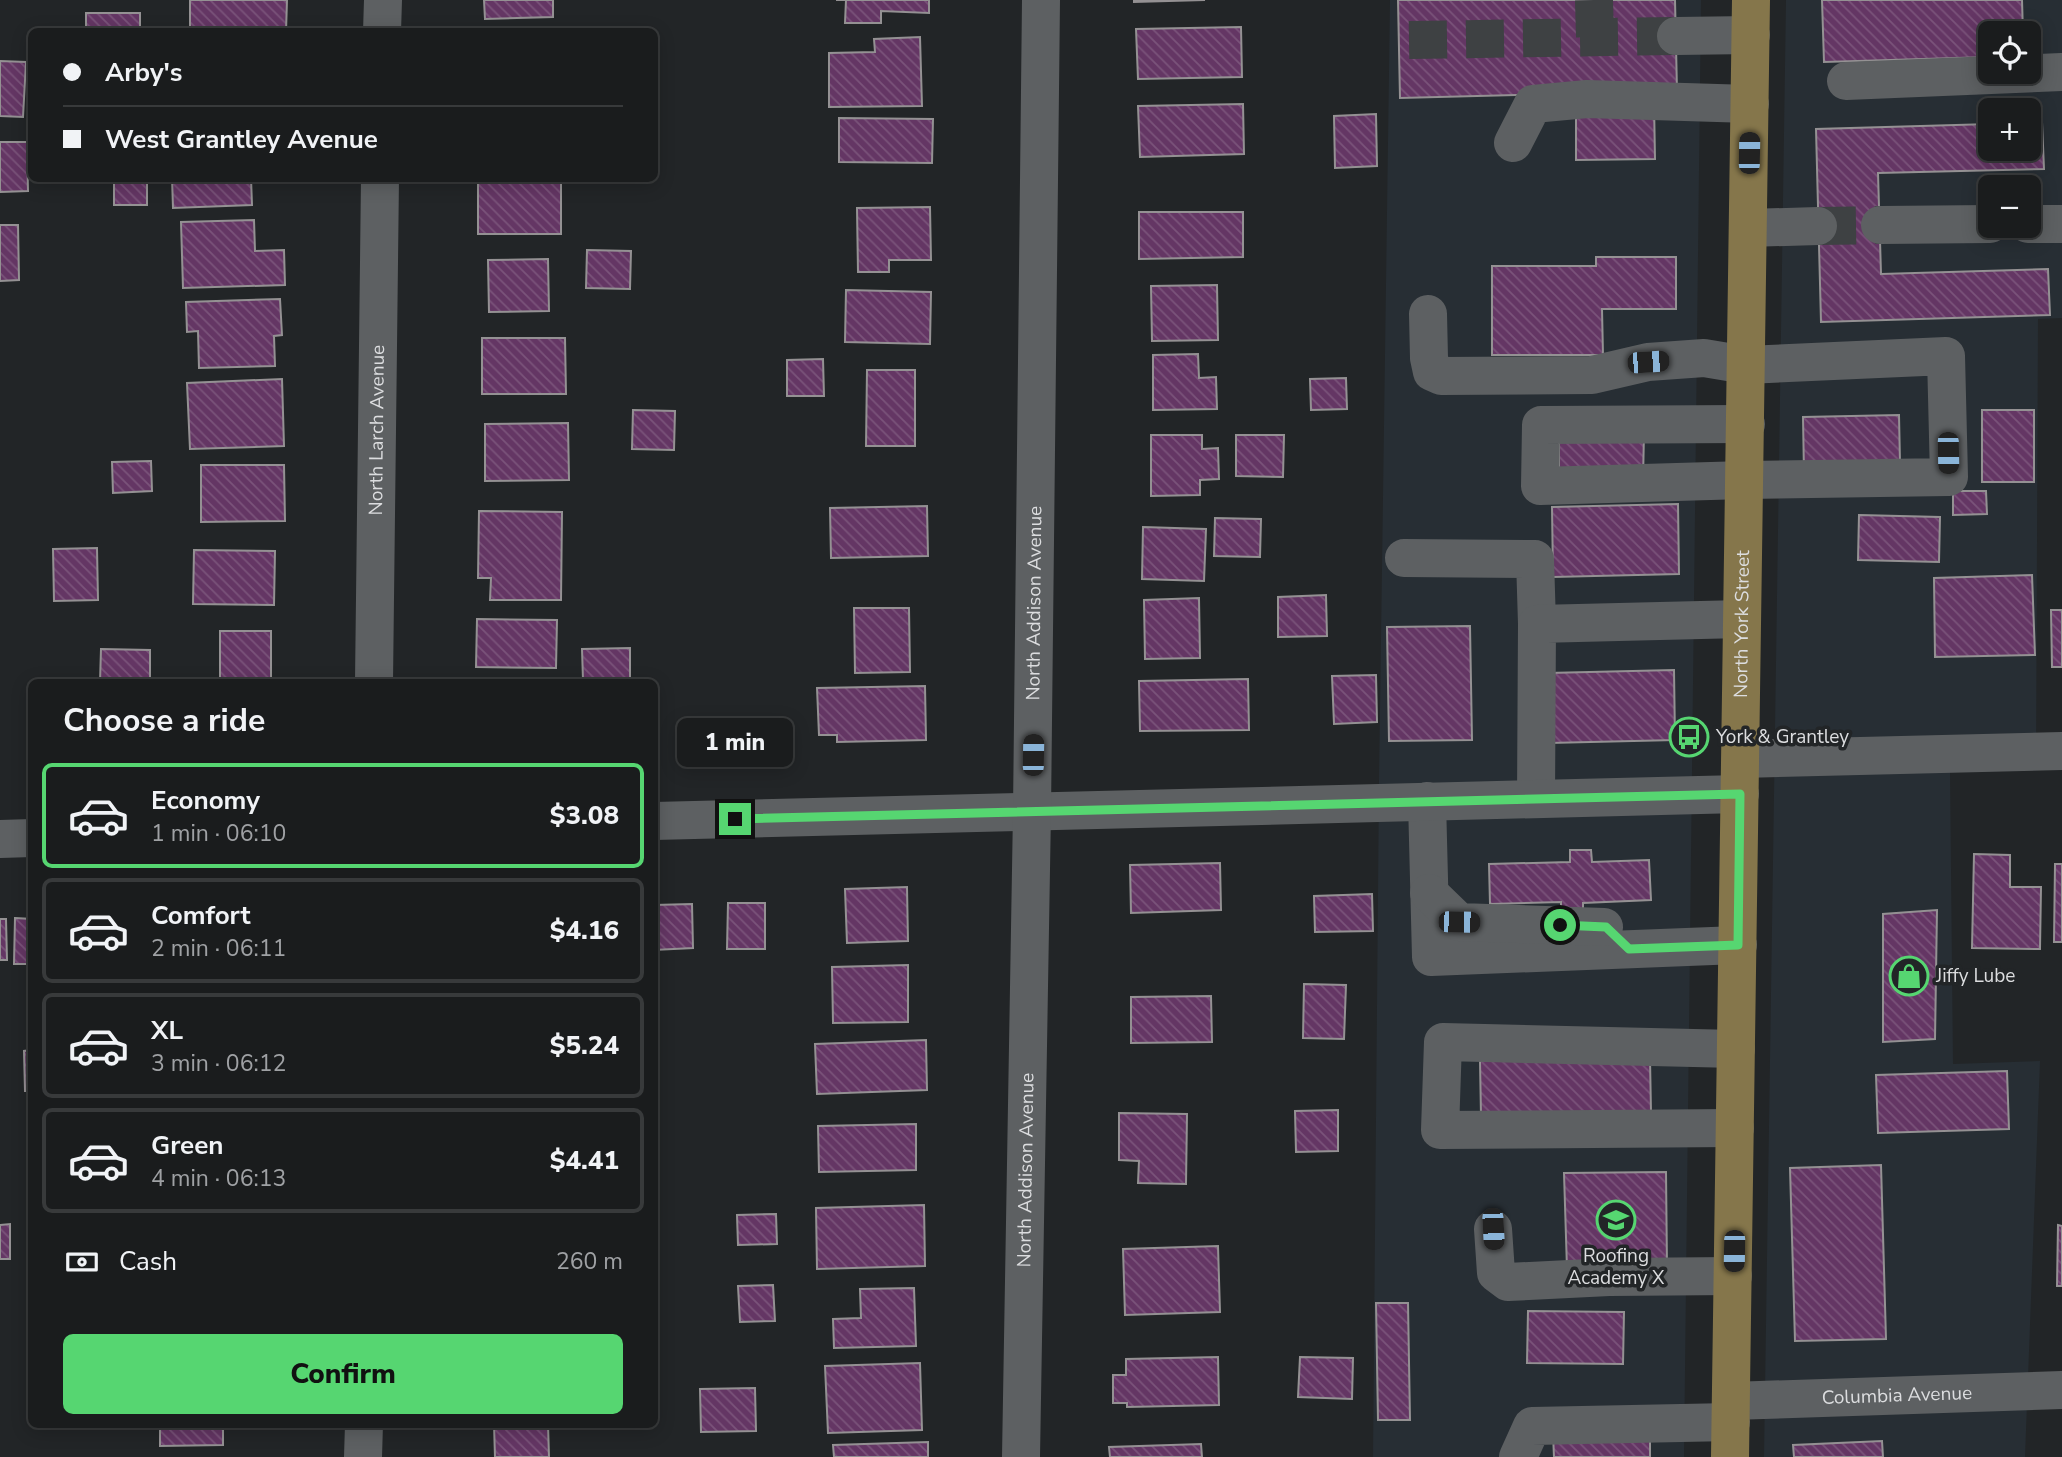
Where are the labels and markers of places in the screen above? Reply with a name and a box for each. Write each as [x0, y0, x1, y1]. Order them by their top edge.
bus stop icon: York & Grantley [1668, 716, 1710, 758]
place label: York & Grantley [1715, 724, 1849, 750]
shop icon: Jiffy Lube [1888, 955, 1930, 997]
place label: Jiffy Lube [1935, 963, 2015, 989]
school or university icon: Roofing Academy X [1595, 1199, 1637, 1241]
place label: Roofing Academy X [1568, 1243, 1665, 1291]

